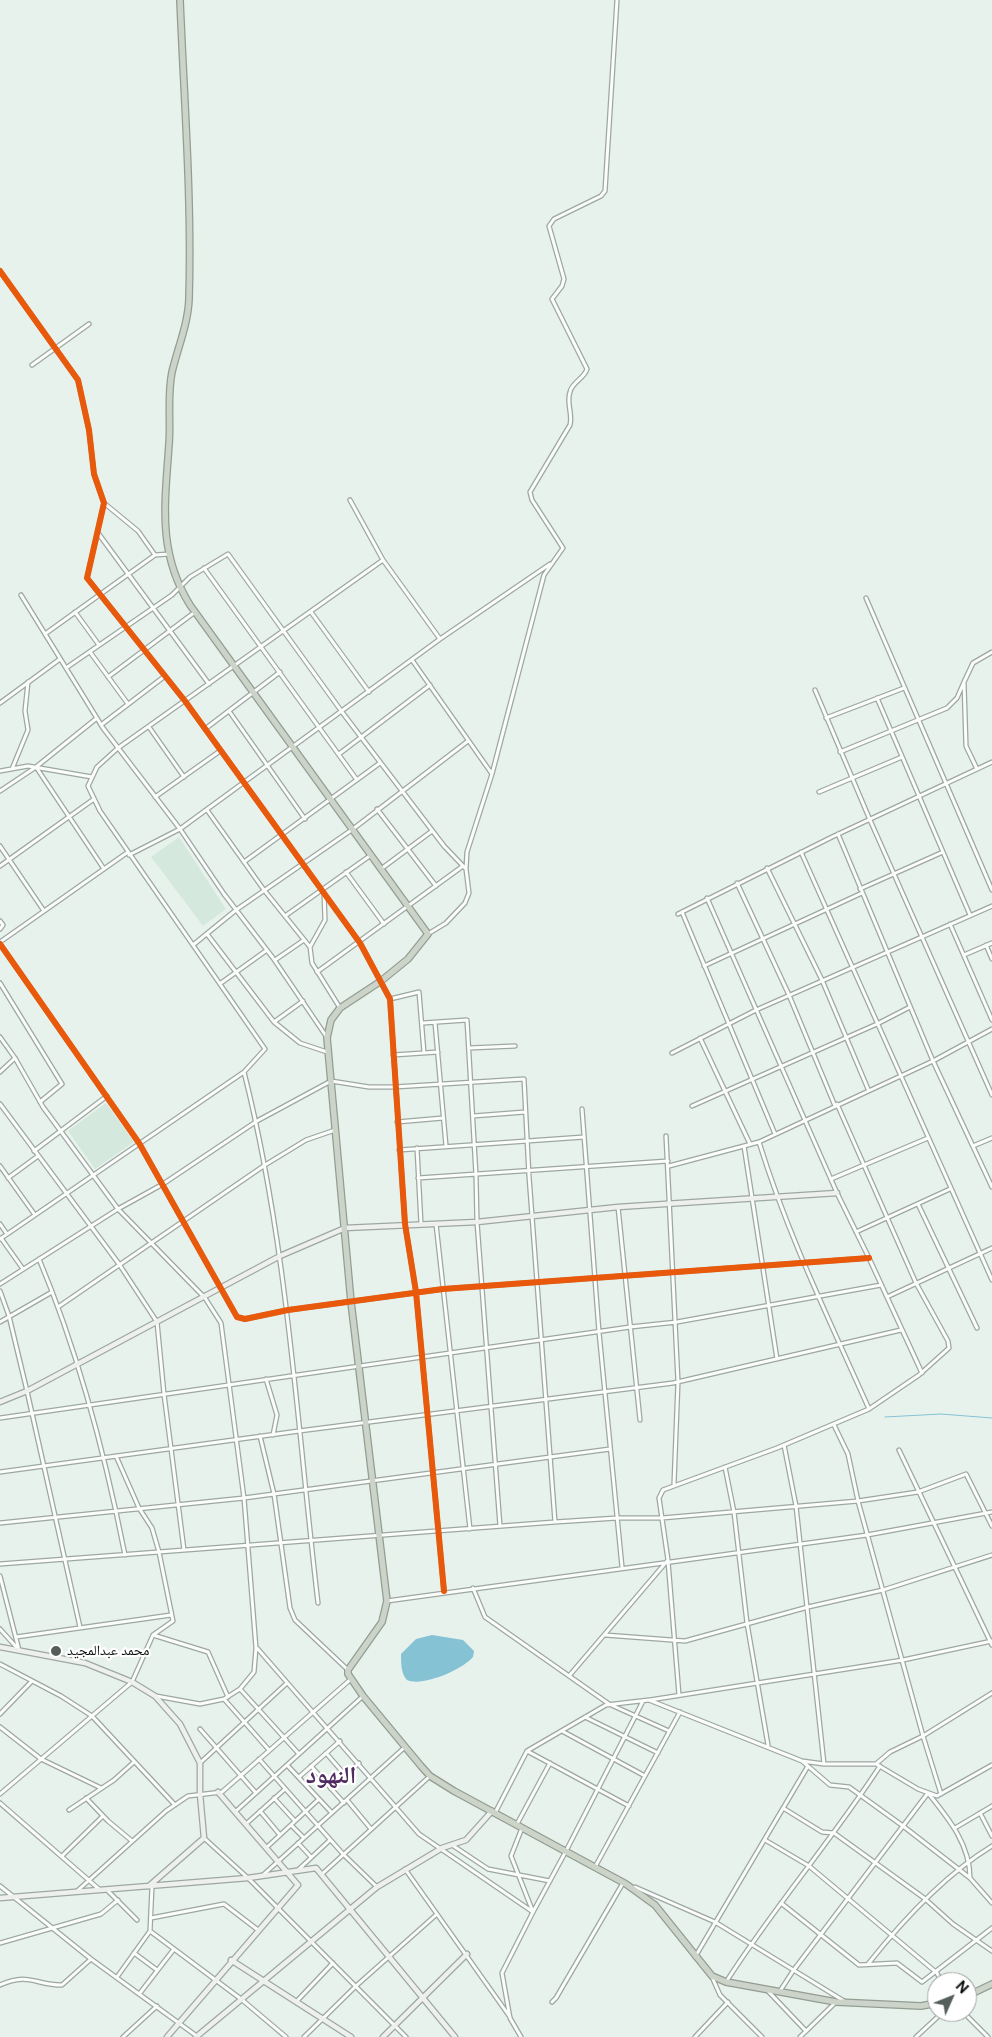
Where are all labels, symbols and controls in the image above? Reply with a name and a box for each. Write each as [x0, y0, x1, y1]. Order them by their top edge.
place label: محمد عبدالمجيد [67, 1643, 149, 1659]
marker: محمد عبدالمجيد [49, 1644, 63, 1658]
district label: النهود [306, 1762, 356, 1790]
north arrow [927, 1972, 977, 2022]
text: N [953, 1978, 972, 1997]

